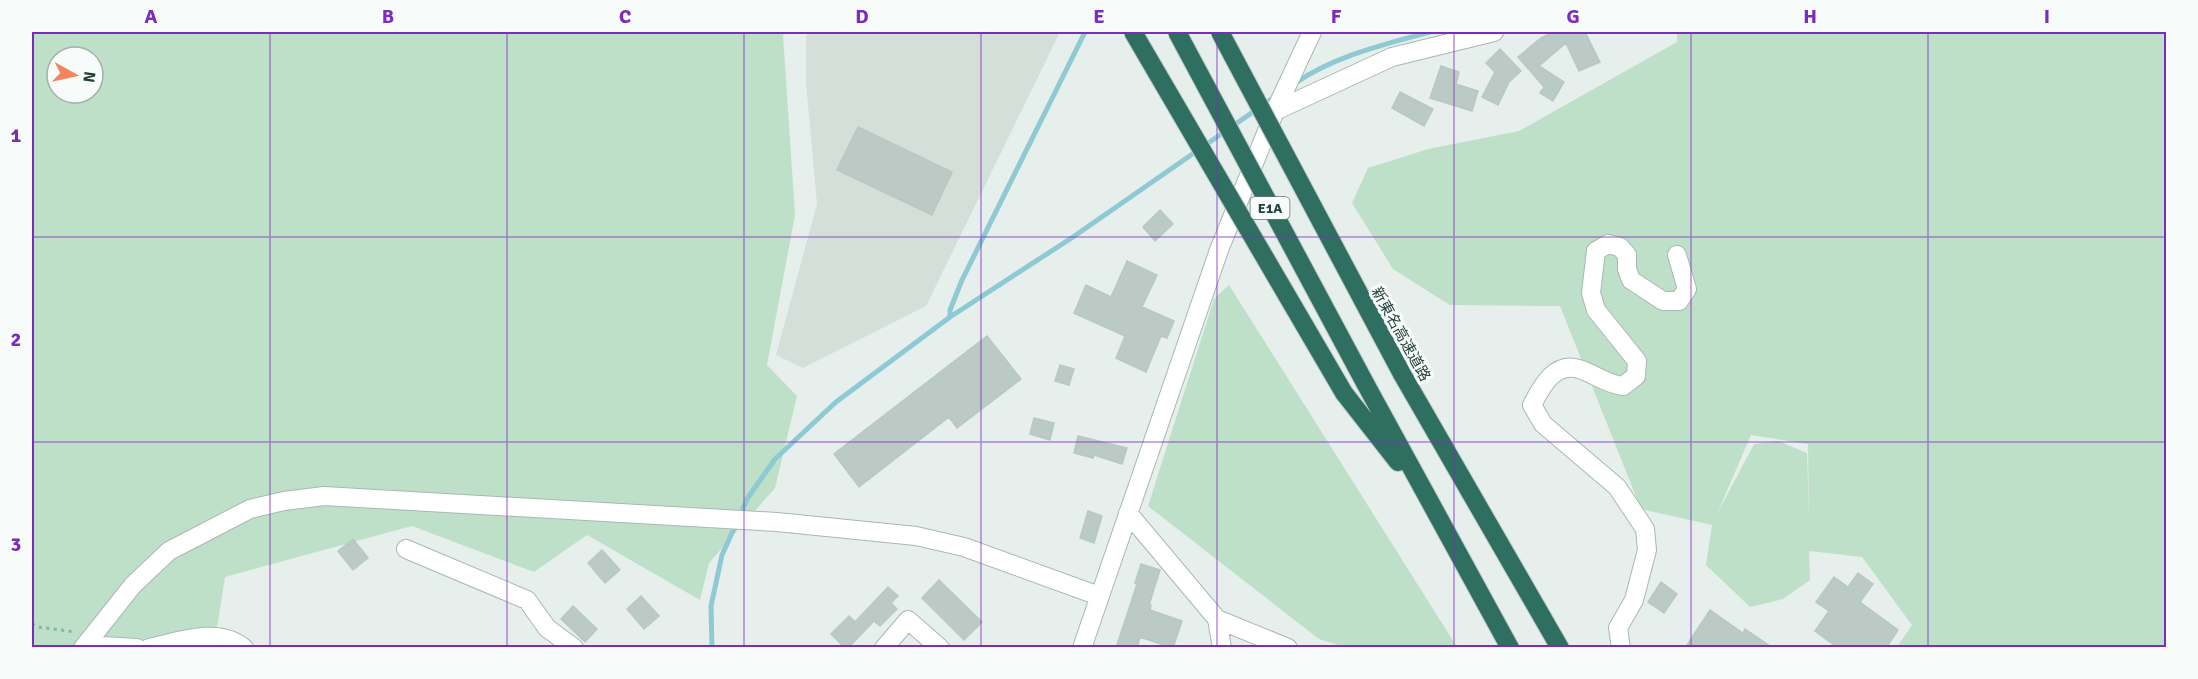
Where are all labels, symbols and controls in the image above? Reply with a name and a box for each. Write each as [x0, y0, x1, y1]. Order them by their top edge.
text: A [145, 4, 158, 29]
text: B [382, 4, 394, 29]
text: C [619, 4, 631, 29]
text: D [855, 4, 869, 29]
text: E [1093, 4, 1105, 29]
text: F [1331, 4, 1342, 29]
text: G [1566, 4, 1580, 29]
text: H [1803, 4, 1817, 29]
text: I [2044, 4, 2050, 29]
north arrow [45, 45, 105, 105]
text: N [78, 70, 100, 84]
text: 1 [11, 123, 22, 148]
road number: E1A [1250, 197, 1290, 219]
street label: 新東名高速道路 [1368, 284, 1434, 384]
text: 2 [11, 327, 21, 352]
text: 3 [11, 532, 21, 557]

